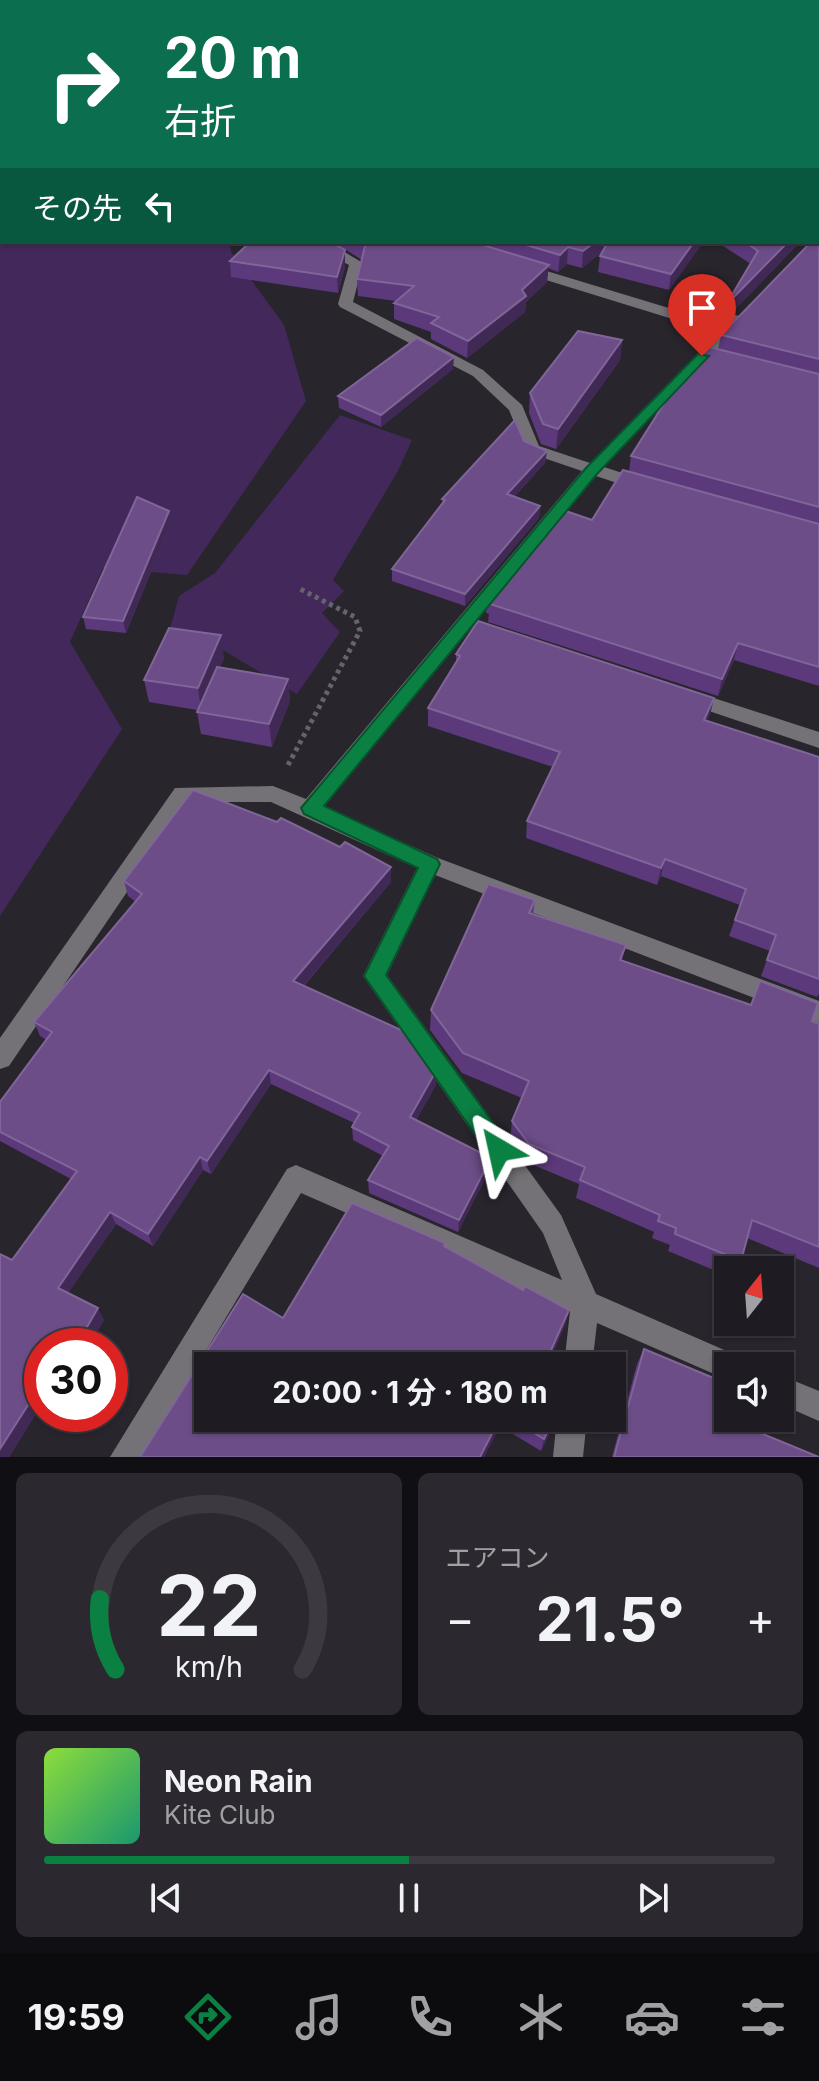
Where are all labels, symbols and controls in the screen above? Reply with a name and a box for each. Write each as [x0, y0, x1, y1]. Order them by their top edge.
text: 20 m [164, 24, 301, 92]
icon: right [32, 32, 136, 136]
text: 右折 [164, 99, 236, 143]
icon: left [138, 184, 182, 228]
text: その先 [32, 190, 122, 226]
pin [668, 274, 736, 356]
icon: arrive [680, 286, 724, 330]
position arrow [457, 1108, 541, 1192]
north arrow [714, 1256, 794, 1336]
map controls [714, 1256, 794, 1432]
speed limit sign: 30 [24, 1328, 128, 1432]
button: sound [714, 1352, 794, 1432]
text: 20:00 · 1 分 · 180 m [272, 1374, 548, 1410]
text: エアコン [446, 1542, 550, 1573]
text: 22 [156, 1555, 261, 1656]
text: 21.5° [536, 1583, 685, 1655]
text: − [446, 1592, 475, 1646]
text: + [746, 1592, 775, 1646]
text: km/h [175, 1649, 243, 1684]
text: Neon Rain [164, 1763, 313, 1799]
text: Kite Club [164, 1799, 275, 1830]
icon: previous [144, 1876, 188, 1920]
icon: pause [387, 1876, 431, 1920]
icon: next [631, 1876, 675, 1920]
icon: directions [180, 1989, 236, 2045]
icon: music [291, 1989, 347, 2045]
icon: phone [402, 1989, 458, 2045]
icon: climate [513, 1989, 569, 2045]
icon: car [624, 1989, 680, 2045]
icon: filters [735, 1989, 791, 2045]
text: 19:59 [28, 1995, 125, 2039]

